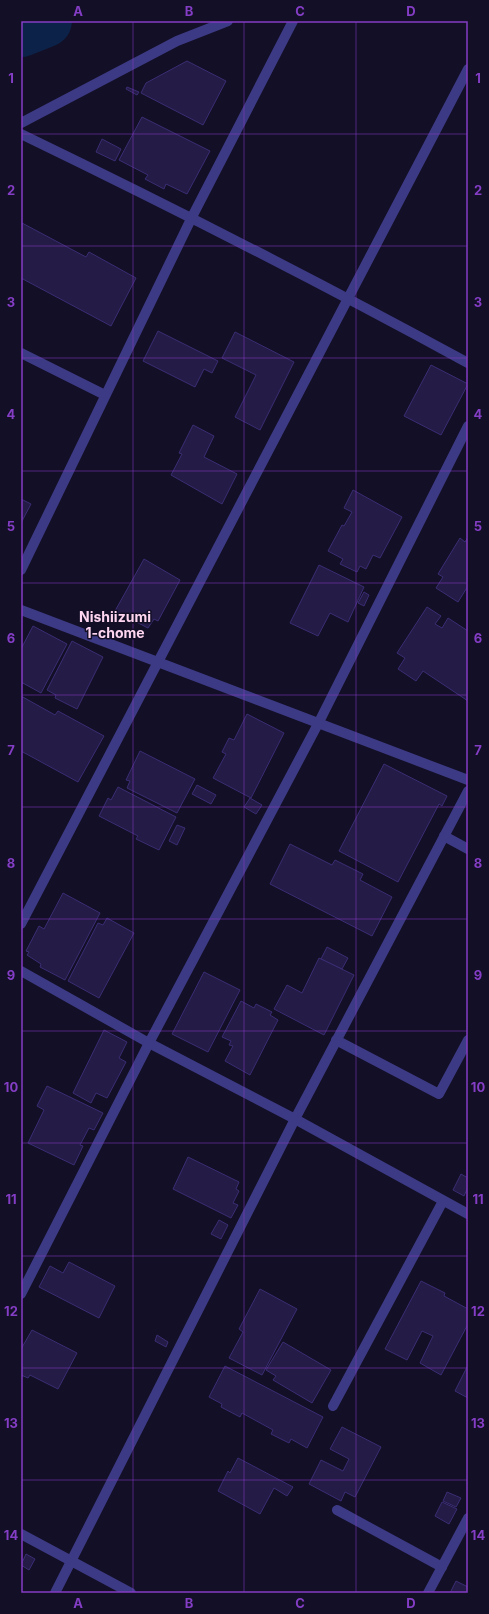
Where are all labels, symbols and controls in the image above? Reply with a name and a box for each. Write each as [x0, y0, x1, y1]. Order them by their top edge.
text: A [73, 3, 83, 19]
text: B [185, 3, 194, 19]
text: C [295, 3, 305, 19]
text: D [406, 3, 416, 19]
text: 1 [8, 70, 14, 86]
text: 1 [475, 70, 481, 86]
text: 2 [7, 182, 15, 198]
text: 2 [474, 182, 482, 198]
text: 3 [7, 294, 15, 310]
text: 3 [474, 294, 482, 310]
text: 4 [7, 406, 16, 422]
text: 4 [474, 406, 483, 422]
text: 5 [7, 518, 15, 534]
text: 5 [474, 518, 482, 534]
district label: Nishiizumi 1-chome [79, 608, 151, 641]
text: 6 [7, 630, 15, 646]
text: 6 [474, 630, 482, 646]
text: 7 [7, 742, 15, 758]
text: 7 [474, 742, 482, 758]
text: 8 [7, 855, 15, 871]
text: 8 [474, 855, 482, 871]
text: 9 [7, 967, 15, 983]
text: 9 [474, 967, 482, 983]
text: 10 [4, 1079, 18, 1095]
text: 10 [471, 1079, 485, 1095]
text: 11 [5, 1191, 17, 1207]
text: 11 [472, 1191, 484, 1207]
text: 12 [4, 1303, 18, 1319]
text: 12 [471, 1303, 485, 1319]
text: 13 [4, 1415, 18, 1431]
text: 13 [471, 1415, 485, 1431]
text: 14 [4, 1527, 18, 1543]
text: 14 [471, 1527, 485, 1543]
text: A [73, 1595, 83, 1611]
text: B [185, 1595, 194, 1611]
text: C [295, 1595, 305, 1611]
text: D [406, 1595, 416, 1611]

